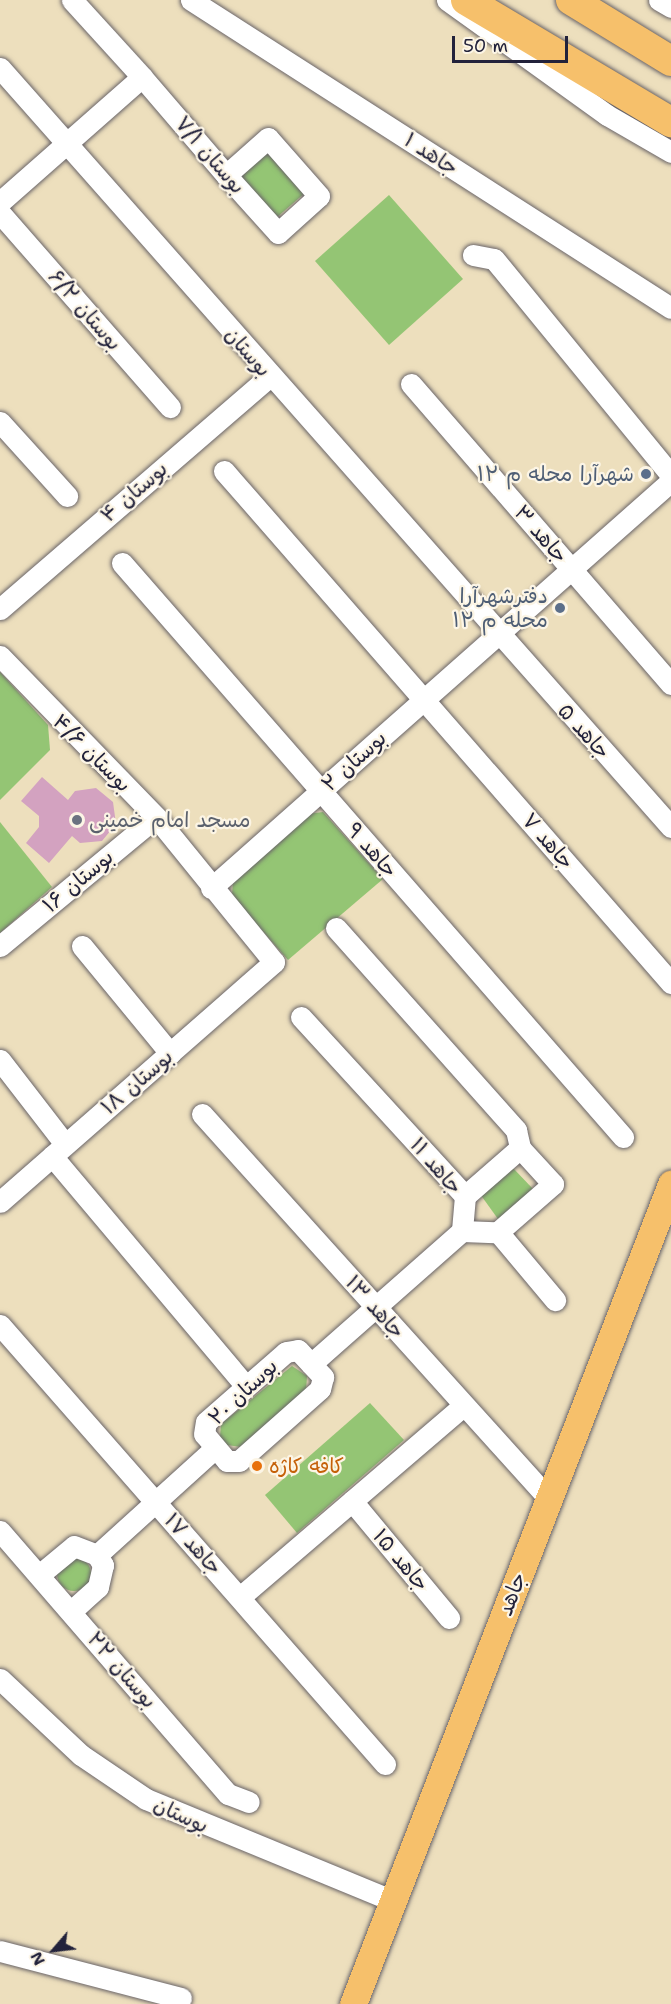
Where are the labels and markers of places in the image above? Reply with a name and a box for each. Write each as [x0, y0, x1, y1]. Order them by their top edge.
place label: شهرآرا محله م ۱۲ [477, 461, 634, 487]
marker: شهرآرا محله م ۱۲ [639, 467, 653, 481]
place label: دفترشهرآرا محله م ۱۲ [453, 583, 548, 633]
marker: دفترشهرآرا محله م ۱۲ [553, 601, 567, 615]
place label: مسجد امام خمینی [89, 807, 250, 833]
marker: مسجد امام خمینی [70, 813, 84, 827]
place label: کافه کاژه [269, 1453, 344, 1479]
marker: کافه کاژه [250, 1459, 264, 1473]

